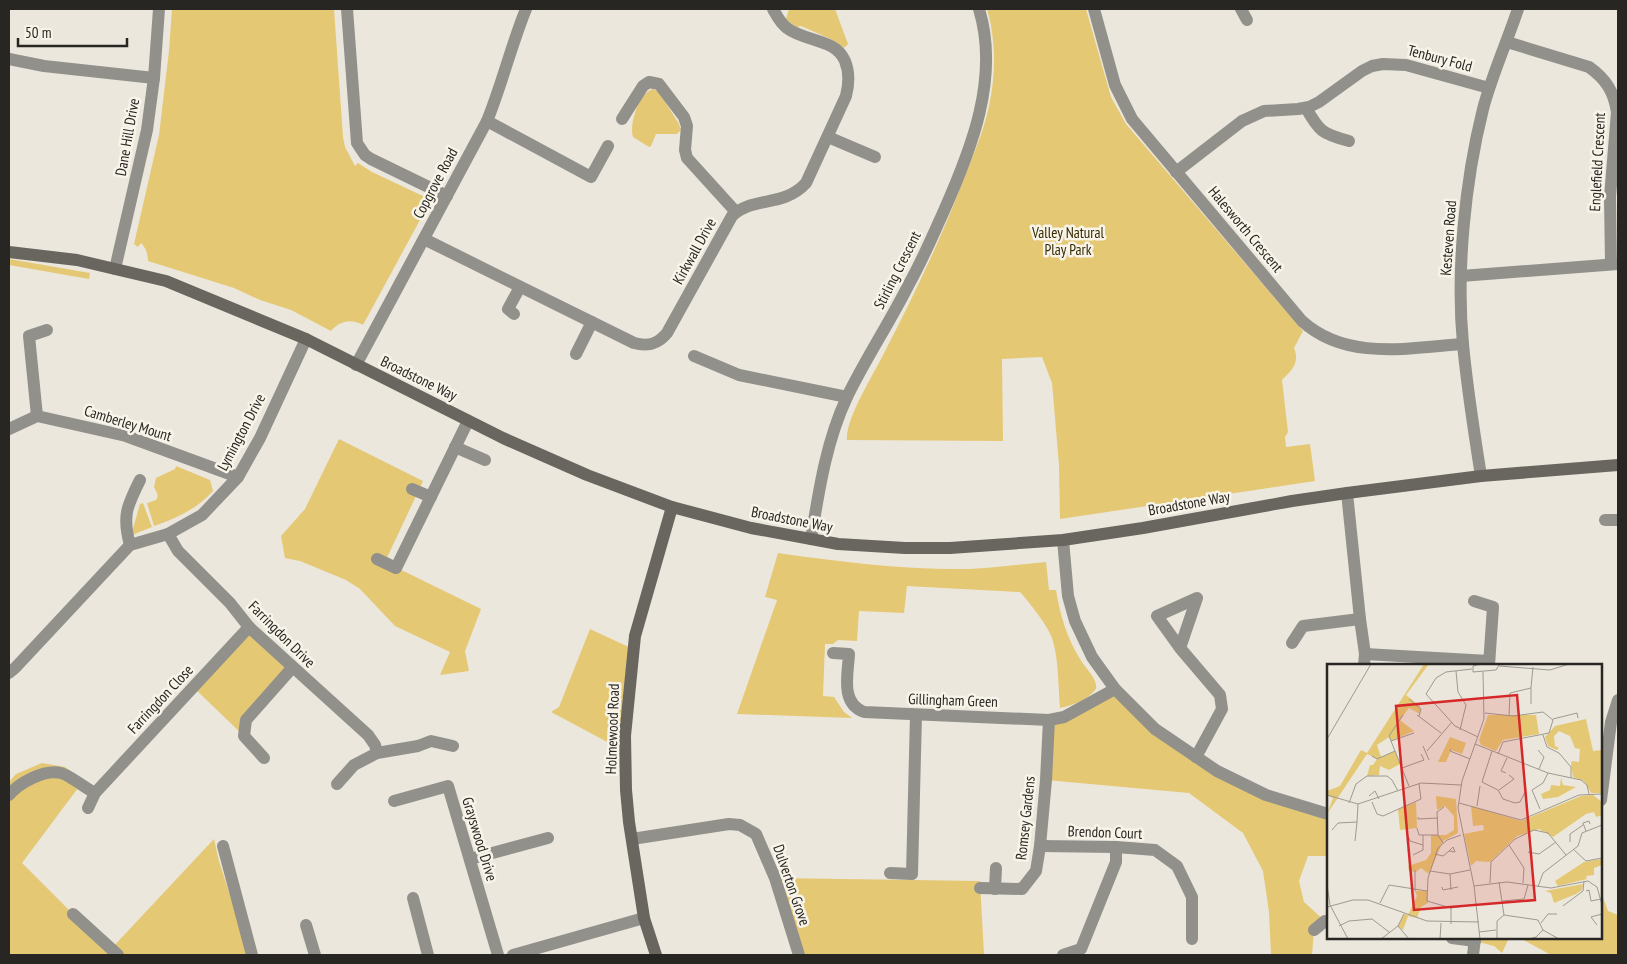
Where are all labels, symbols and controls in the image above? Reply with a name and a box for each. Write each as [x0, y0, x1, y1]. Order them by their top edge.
scale bar [18, 15, 126, 47]
text: 50 m [25, 23, 51, 42]
street label: Tenbury Fold [1406, 40, 1474, 76]
street label: Dane Hill Drive [111, 97, 143, 177]
street label: Englefield Crescent [1585, 112, 1609, 212]
street label: Copgrove Road [408, 144, 462, 222]
street label: Halesworth Crescent [1205, 182, 1287, 276]
street label: Kesteven Road [1436, 200, 1460, 276]
street label: Kirkwall Drive [668, 215, 720, 287]
park label: Valley Natural Play Park [1031, 223, 1104, 259]
street label: Stirling Crescent [869, 228, 925, 312]
street label: Broadstone Way [378, 351, 461, 405]
street label: Lymington Drive [213, 390, 269, 474]
street label: Camberley Mount [82, 401, 174, 445]
street label: Broadstone Way [1147, 486, 1232, 520]
street label: Broadstone Way [750, 502, 835, 536]
street label: Farringdon Drive [245, 597, 319, 671]
street label: Farringdon Close [123, 660, 197, 738]
inset map [1327, 664, 1602, 939]
street label: Holmewood Road [601, 683, 623, 775]
street label: Gillingham Green [908, 689, 998, 711]
street label: Romsey Gardens [1011, 775, 1039, 861]
street label: Grayswood Drive [458, 795, 502, 883]
street label: Brendon Court [1067, 821, 1143, 843]
street label: Dulverton Grove [769, 842, 815, 928]

